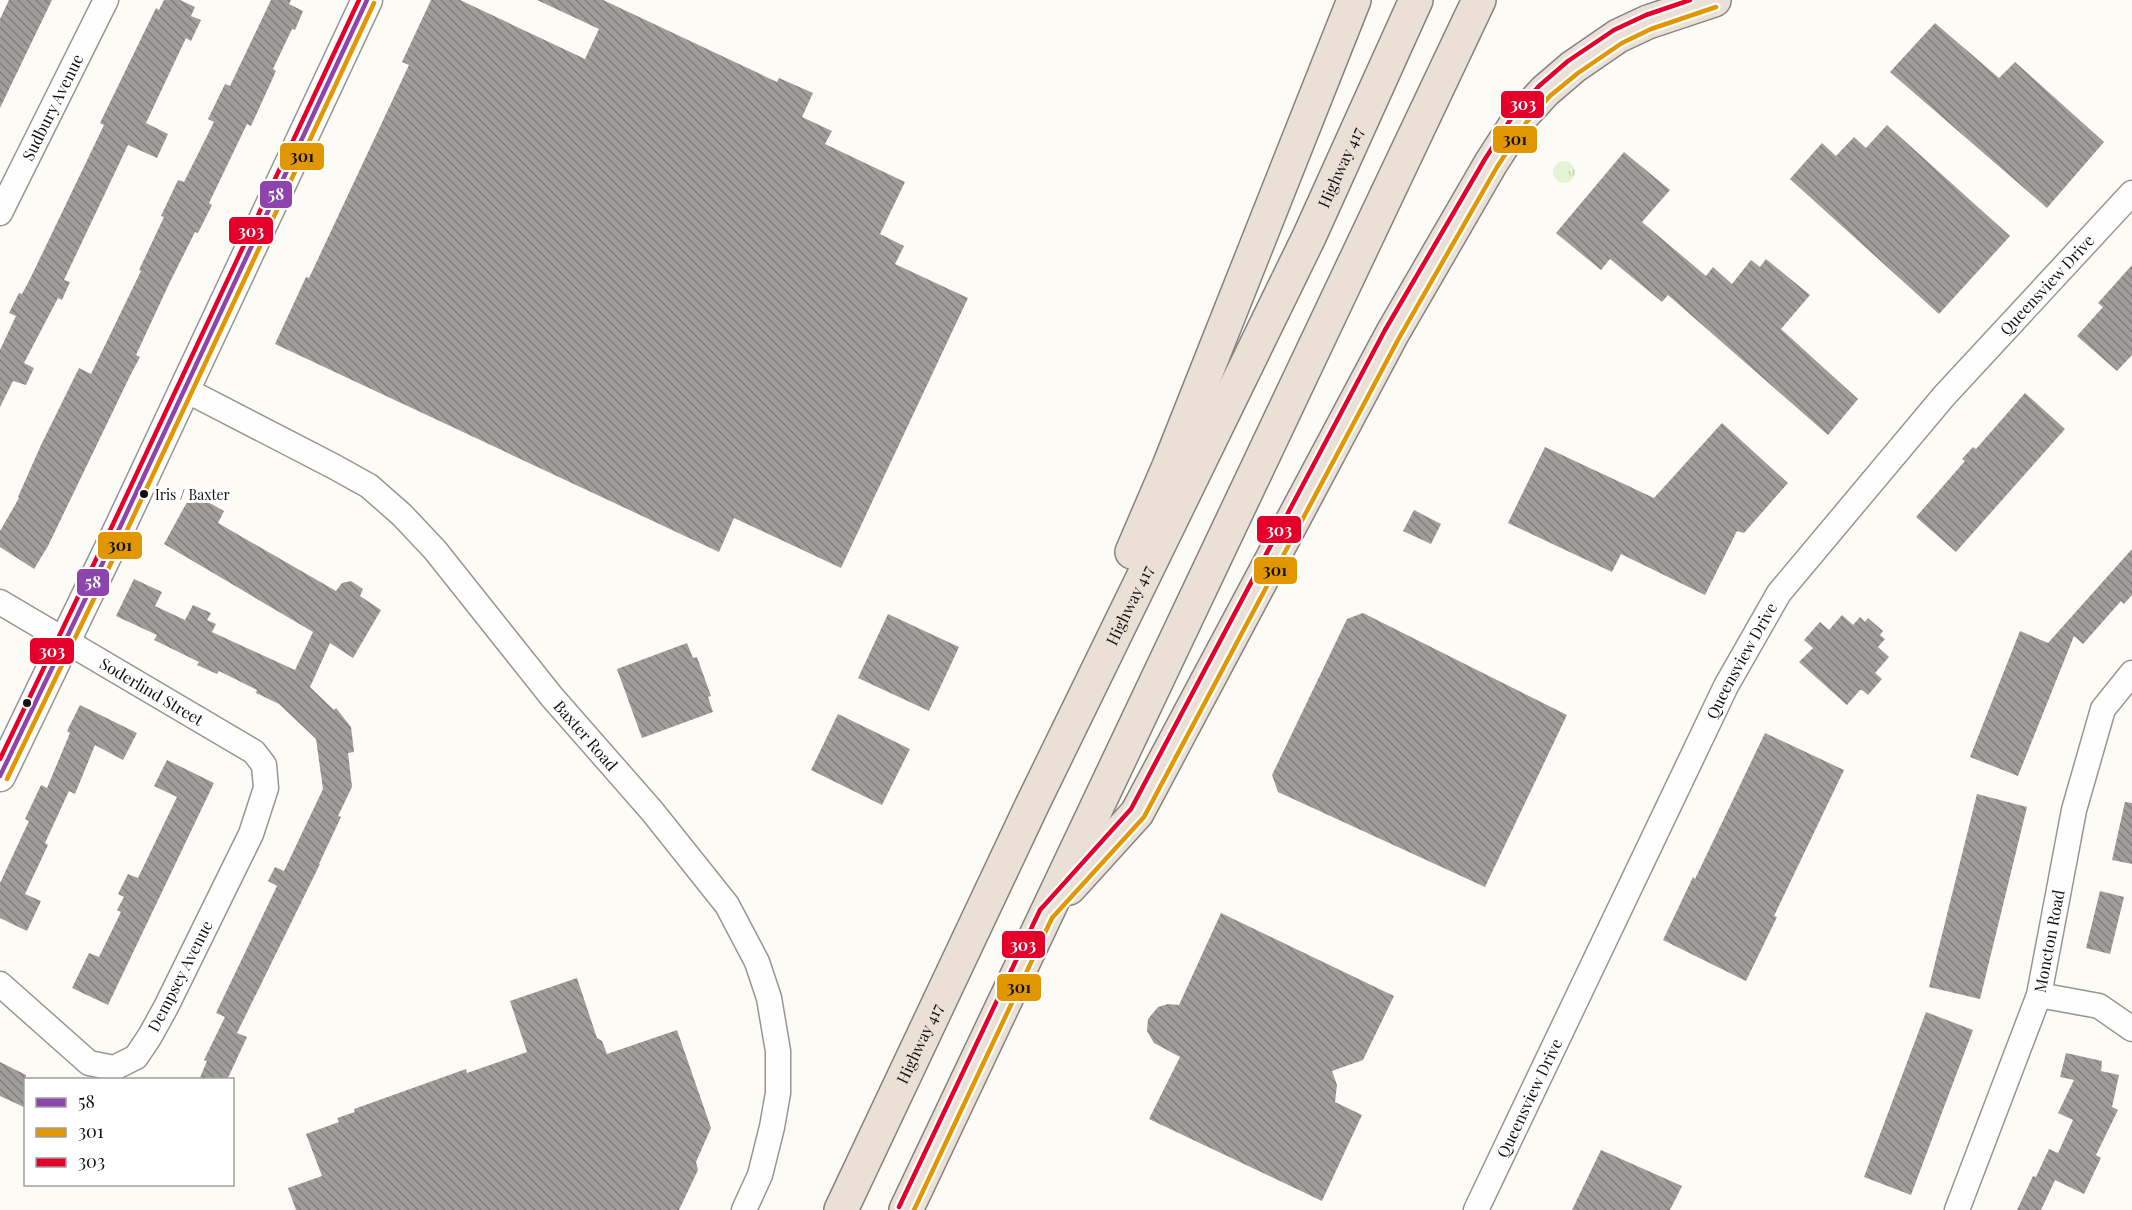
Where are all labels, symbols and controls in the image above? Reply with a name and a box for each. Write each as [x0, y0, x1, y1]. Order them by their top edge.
street label: Sudbury Avenue [17, 50, 88, 164]
line badge: 303 [1500, 90, 1545, 119]
text: 303 [1510, 93, 1536, 114]
street label: Highway 417 [1313, 123, 1367, 211]
line badge: 301 [1492, 125, 1538, 154]
text: 301 [1503, 128, 1527, 149]
line badge: 301 [279, 142, 325, 171]
text: 301 [290, 145, 314, 166]
line badge: 58 [259, 180, 293, 209]
text: 58 [268, 183, 284, 204]
line badge: 303 [228, 216, 274, 245]
text: 303 [238, 220, 264, 241]
street label: Queensview Drive [1995, 230, 2098, 339]
place label: Iris / Baxter [155, 485, 231, 504]
marker: Iris / Baxter [138, 488, 150, 500]
line badge: 303 [1256, 515, 1302, 544]
text: 303 [1266, 519, 1292, 540]
line badge: 301 [97, 531, 143, 560]
text: 301 [108, 534, 132, 555]
line badge: 301 [1253, 556, 1298, 585]
text: 301 [1263, 559, 1287, 580]
street label: Highway 417 [1101, 561, 1158, 648]
line badge: 58 [76, 568, 110, 597]
text: 58 [85, 571, 101, 592]
street label: Queensview Drive [1701, 599, 1781, 722]
line badge: 303 [29, 637, 75, 665]
text: 303 [39, 640, 65, 661]
street label: Soderlind Street [96, 652, 208, 730]
street label: Baxter Road [549, 695, 623, 775]
unlabelled marker [21, 697, 33, 709]
street label: Moncton Road [2029, 888, 2069, 994]
street label: Dempsey Avenue [142, 917, 217, 1035]
line badge: 303 [1001, 930, 1046, 959]
text: 303 [1010, 934, 1036, 955]
line badge: 301 [996, 973, 1042, 1002]
text: 301 [1007, 976, 1031, 997]
street label: Highway 417 [891, 999, 947, 1087]
street label: Queensview Drive [1492, 1035, 1566, 1161]
legend [24, 1078, 234, 1186]
text: 58 [78, 1089, 95, 1113]
text: 301 [78, 1119, 104, 1143]
text: 303 [78, 1149, 105, 1173]

